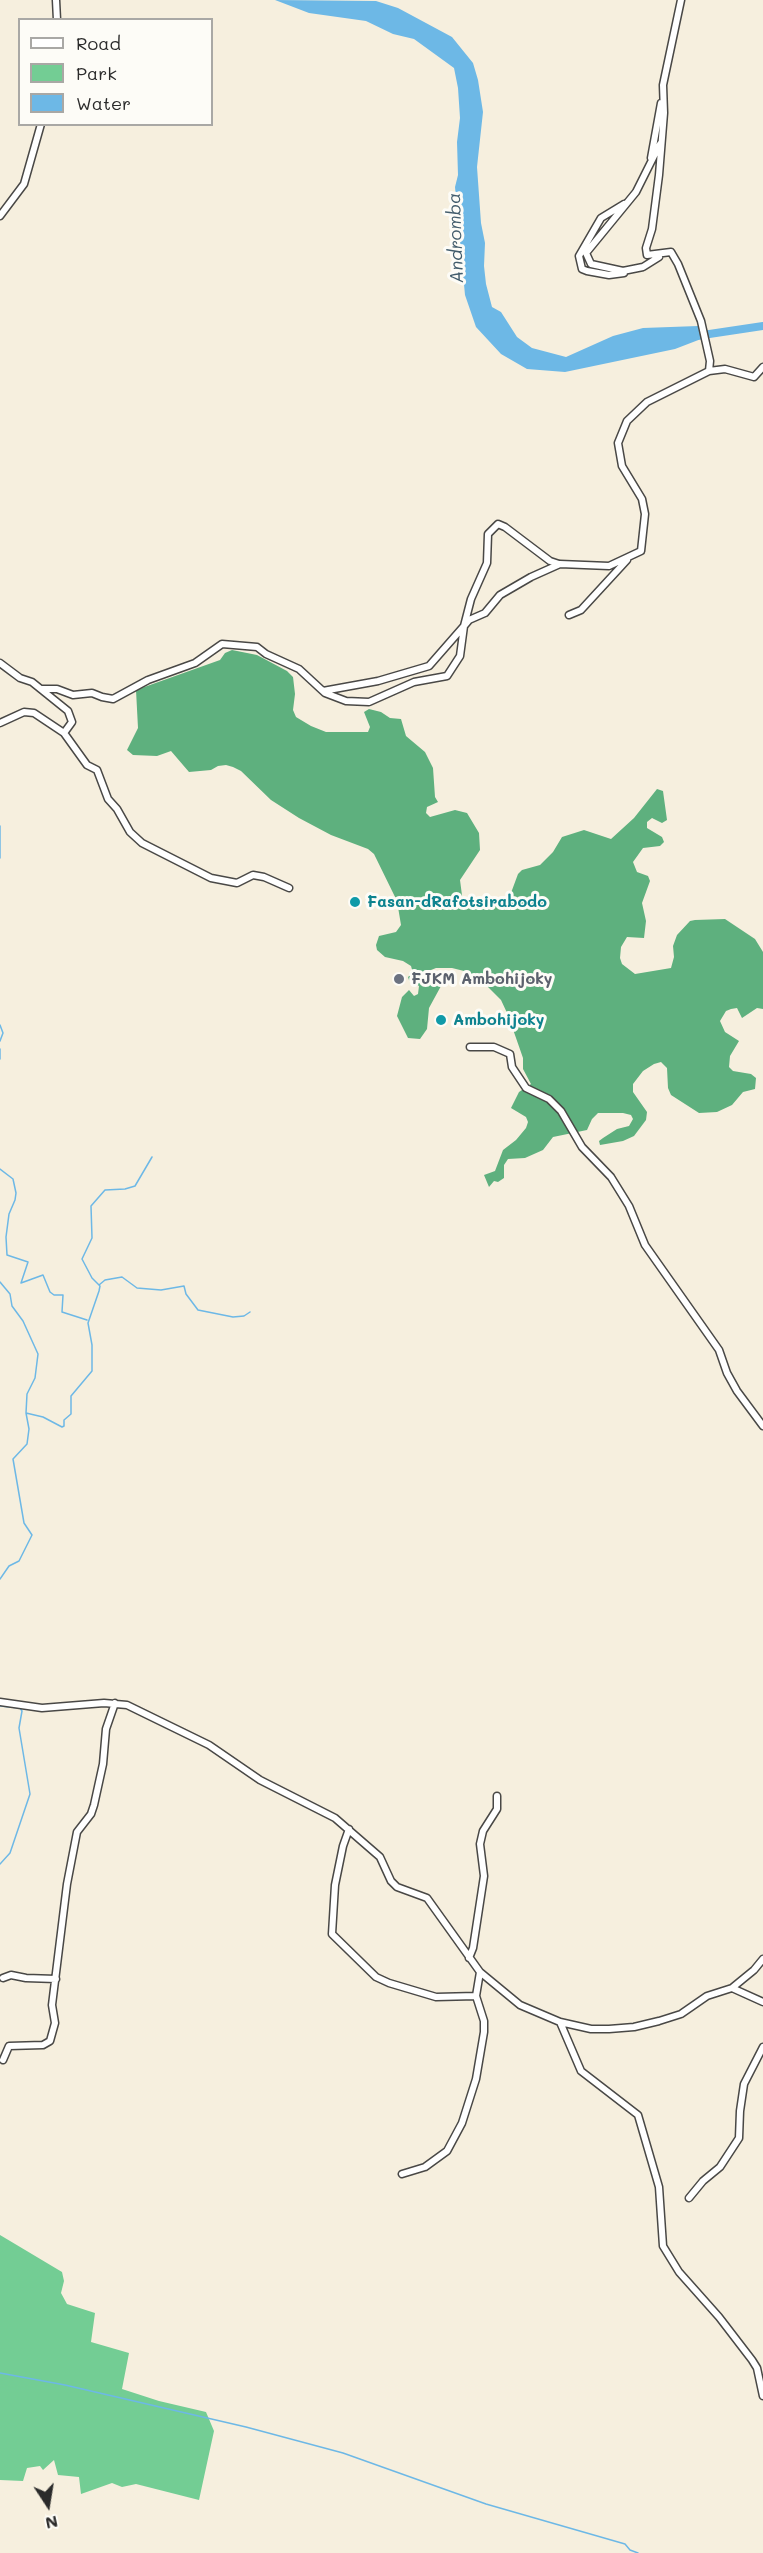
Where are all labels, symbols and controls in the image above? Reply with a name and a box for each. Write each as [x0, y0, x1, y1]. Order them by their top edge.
legend [18, 18, 213, 126]
text: Road [76, 31, 121, 55]
text: Park [76, 61, 117, 85]
text: Water [76, 91, 131, 115]
water label: Andromba [444, 192, 468, 284]
place label: Fasan-dRafotsirabodo [367, 892, 547, 912]
marker: Fasan-dRafotsirabodo [348, 895, 362, 909]
place label: FJKM Ambohijoky [411, 969, 552, 989]
marker: FJKM Ambohijoky [392, 972, 406, 986]
place label: Ambohijoky [453, 1010, 544, 1030]
marker: Ambohijoky [434, 1013, 448, 1027]
north arrow [18, 2475, 78, 2535]
text: N [44, 2512, 60, 2535]

